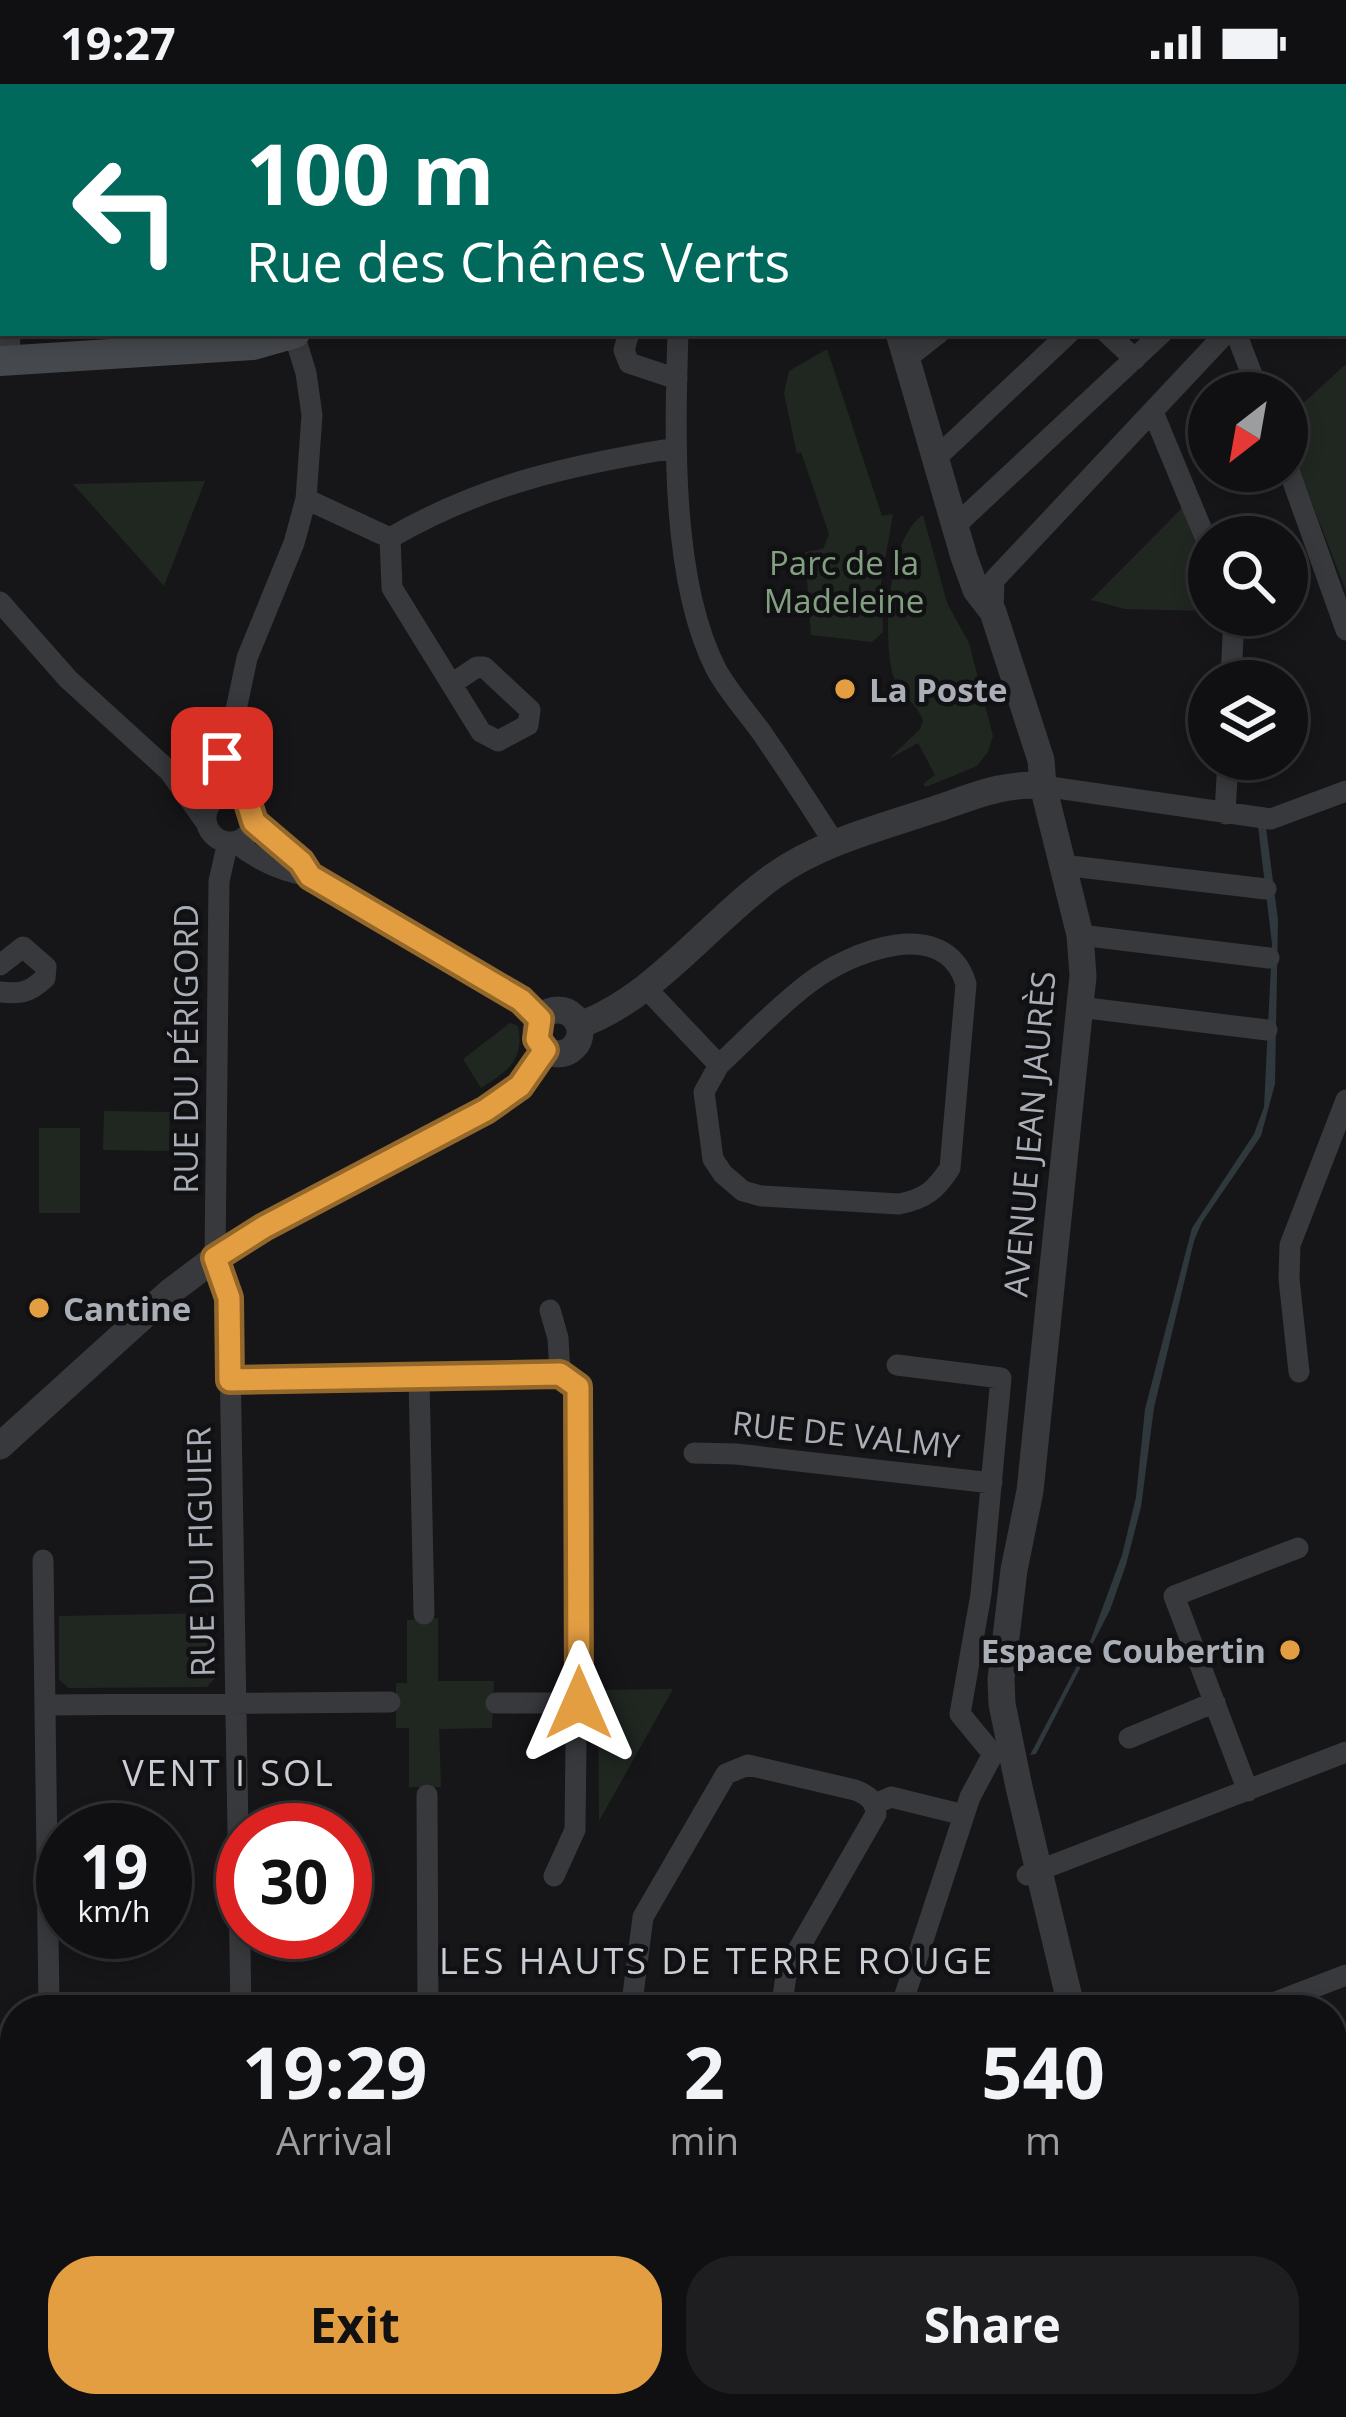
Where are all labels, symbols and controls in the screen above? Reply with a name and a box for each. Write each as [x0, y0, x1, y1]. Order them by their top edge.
text: 19:27 [60, 12, 176, 73]
text: 100 m [246, 115, 494, 230]
icon: left [48, 132, 204, 288]
text: Rue des Chênes Verts [246, 224, 790, 298]
north arrow [1188, 372, 1308, 492]
map controls [1188, 372, 1308, 780]
button: search [1188, 516, 1308, 636]
park label: Parc de la Madeleine [764, 540, 924, 623]
button: layers [1188, 660, 1308, 780]
place label: La Poste [869, 667, 1008, 712]
marker: La Poste [832, 676, 858, 702]
pin [171, 707, 273, 809]
icon: arrive [189, 725, 255, 791]
street label: RUE DU PÉRIGORD [163, 904, 208, 1194]
street label: AVENUE JEAN JAURÈS [992, 969, 1066, 1299]
place label: Cantine [63, 1286, 191, 1331]
marker: Cantine [26, 1295, 52, 1321]
street label: RUE DE VALMY [730, 1400, 962, 1468]
street label: RUE DU FIGUIER [175, 1427, 225, 1677]
place label: Espace Coubertin [981, 1628, 1266, 1673]
marker: Espace Coubertin [1277, 1637, 1303, 1663]
position arrow [516, 1640, 642, 1766]
district label: VENT I SOL [122, 1748, 336, 1797]
speed limit sign: 30 [216, 1803, 372, 1959]
text: 19 [80, 1825, 148, 1907]
text: km/h [78, 1890, 150, 1931]
district label: LES HAUTS DE TERRE ROUGE [439, 1936, 995, 1985]
text: 19:29 [242, 2022, 427, 2120]
text: 2 [684, 2022, 725, 2120]
text: 540 [981, 2022, 1105, 2120]
text: Arrival [276, 2113, 393, 2166]
text: min [669, 2113, 739, 2166]
text: m [1025, 2113, 1061, 2166]
button: Exit [48, 2256, 662, 2394]
button: Share [686, 2256, 1299, 2394]

